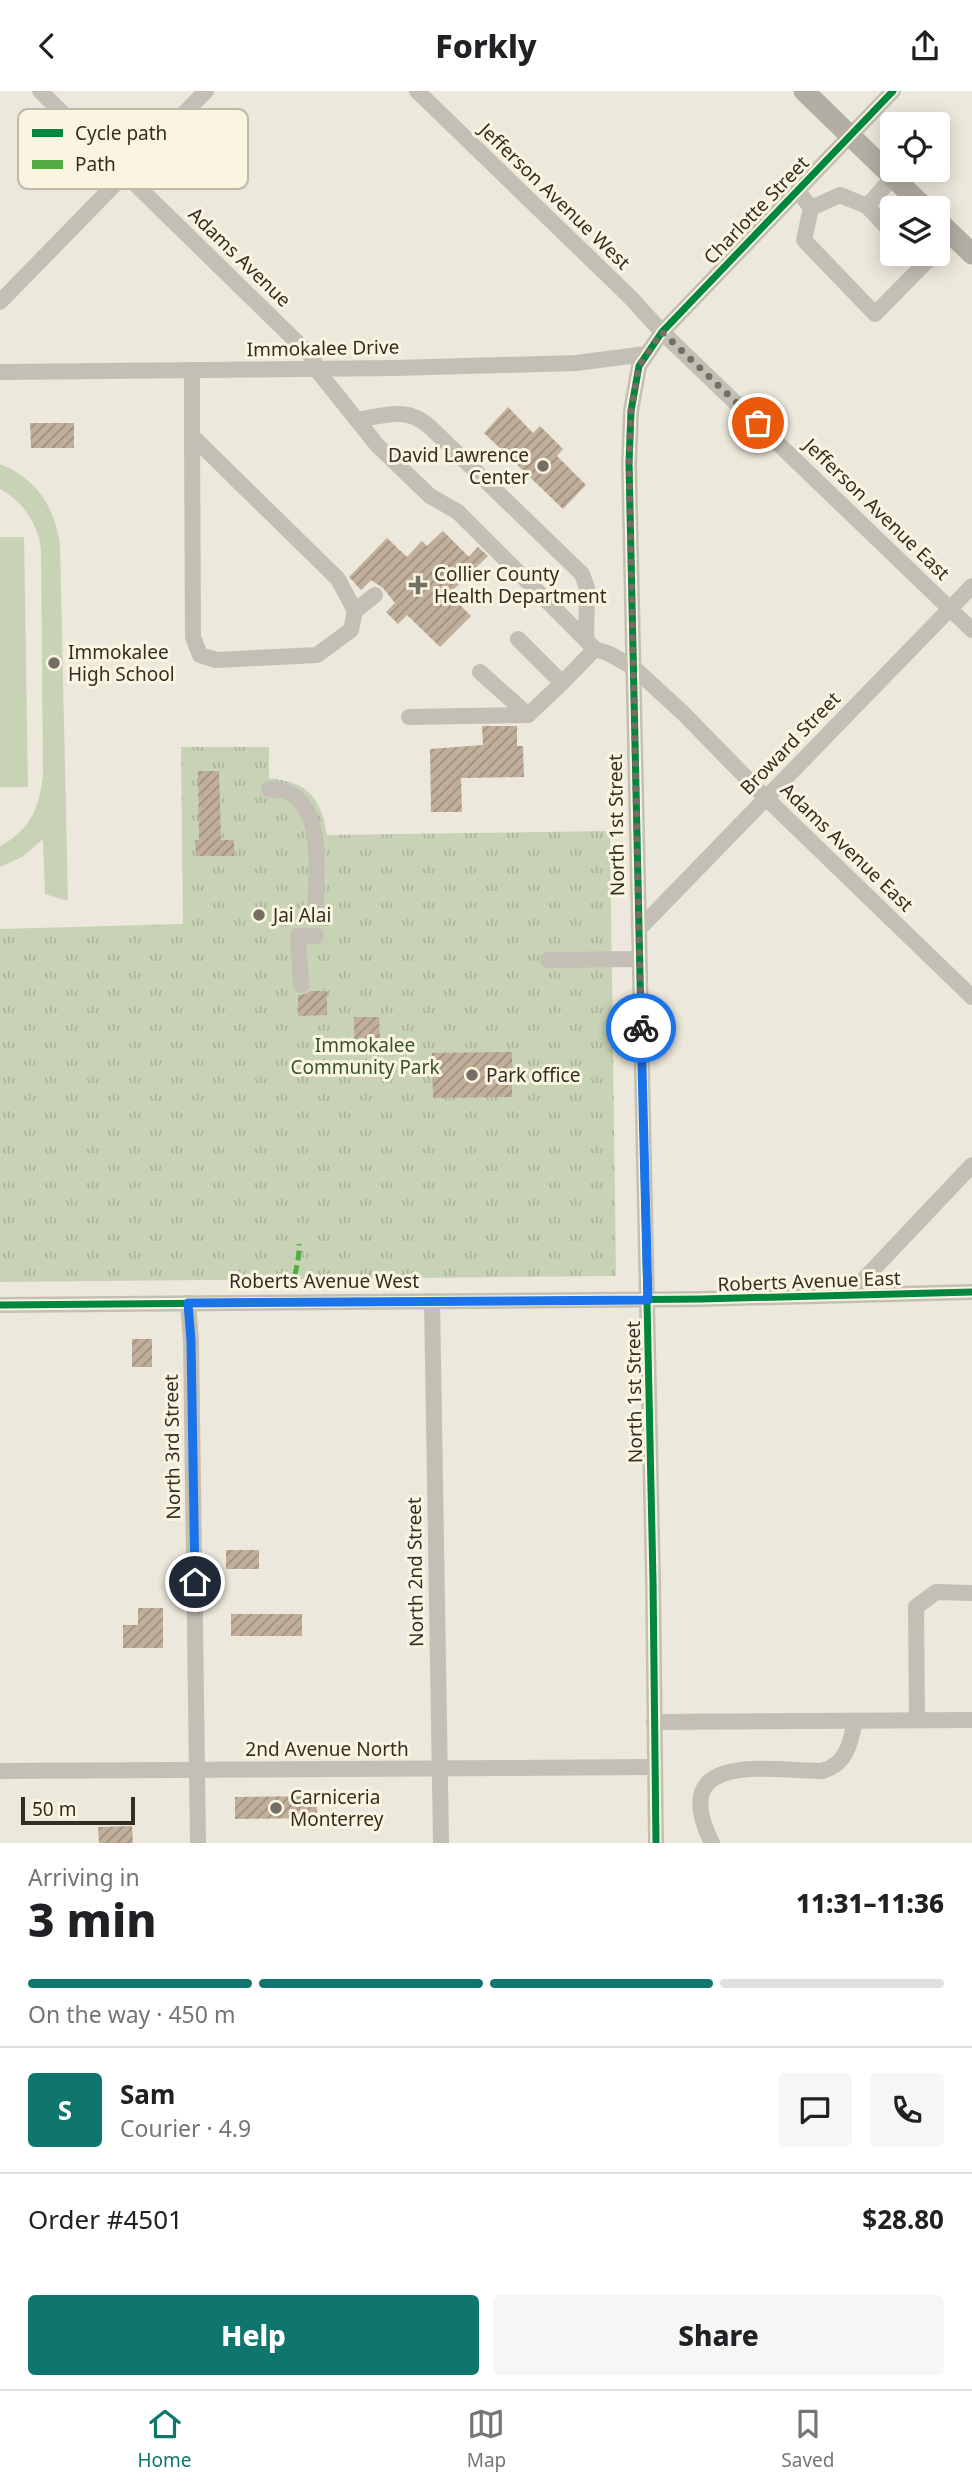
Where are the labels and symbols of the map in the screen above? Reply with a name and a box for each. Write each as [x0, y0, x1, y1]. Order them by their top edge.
legend [18, 109, 248, 189]
street label: Jefferson Avenue West [472, 116, 636, 275]
text: Cycle path [75, 120, 167, 146]
street label: Charlotte Street [698, 150, 814, 270]
text: Path [75, 151, 116, 177]
street label: Adams Avenue [183, 201, 297, 313]
street label: Immokalee Drive [247, 334, 399, 362]
pin [728, 393, 788, 453]
street label: Jefferson Avenue East [797, 431, 956, 586]
place label: David Lawrence Center [388, 442, 529, 490]
marker: David Lawrence Center [535, 458, 551, 474]
place label: Collier County Health Department [434, 561, 607, 609]
marker: Collier County Health Department [408, 575, 428, 595]
place label: Immokalee High School [68, 639, 175, 687]
marker: Immokalee High School [46, 655, 62, 671]
street label: Broward Street [734, 686, 846, 800]
street label: North 1st Street [602, 754, 630, 896]
street label: Adams Avenue East [775, 777, 919, 917]
place label: Jai Alai [271, 902, 331, 928]
marker: Jai Alai [251, 907, 267, 923]
courier [606, 993, 676, 1063]
park label: Immokalee Community Park [290, 1032, 440, 1080]
place label: Park office [486, 1062, 580, 1088]
marker: Park office [464, 1067, 480, 1083]
street label: Roberts Avenue East [717, 1265, 901, 1297]
street label: Roberts Avenue West [229, 1268, 419, 1294]
street label: North 1st Street [620, 1321, 648, 1463]
street label: North 3rd Street [158, 1374, 186, 1520]
street label: North 2nd Street [401, 1497, 429, 1647]
pin [165, 1552, 225, 1612]
street label: 2nd Avenue North [245, 1736, 409, 1762]
place label: Carniceria Monterrey [290, 1784, 384, 1832]
scale bar [21, 1794, 135, 1826]
marker: Carniceria Monterrey [268, 1800, 284, 1816]

